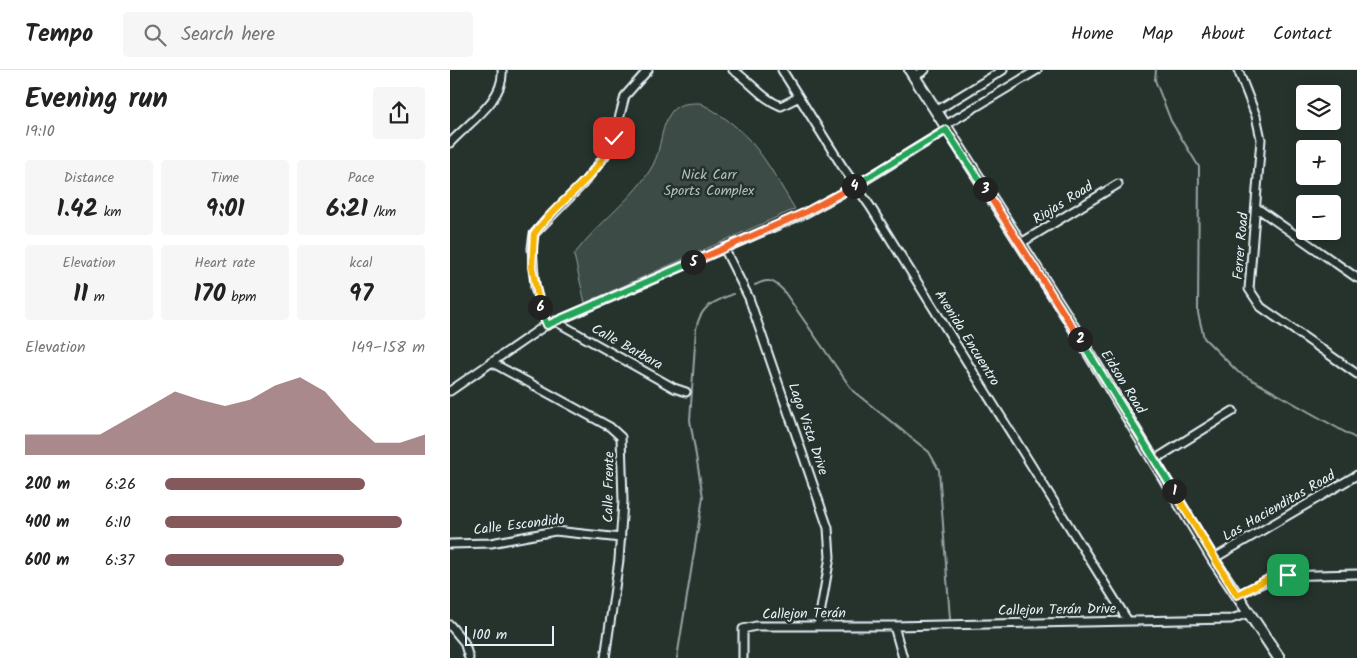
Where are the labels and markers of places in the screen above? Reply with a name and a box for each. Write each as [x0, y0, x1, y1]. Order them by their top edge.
pin [593, 117, 635, 159]
pin: 4 [842, 174, 866, 198]
pin: 3 [972, 176, 998, 202]
pin: 5 [680, 250, 706, 274]
pin: 6 [528, 294, 552, 320]
pin: 2 [1068, 326, 1092, 352]
pin: 1 [1162, 478, 1186, 504]
pin [1267, 554, 1309, 596]

